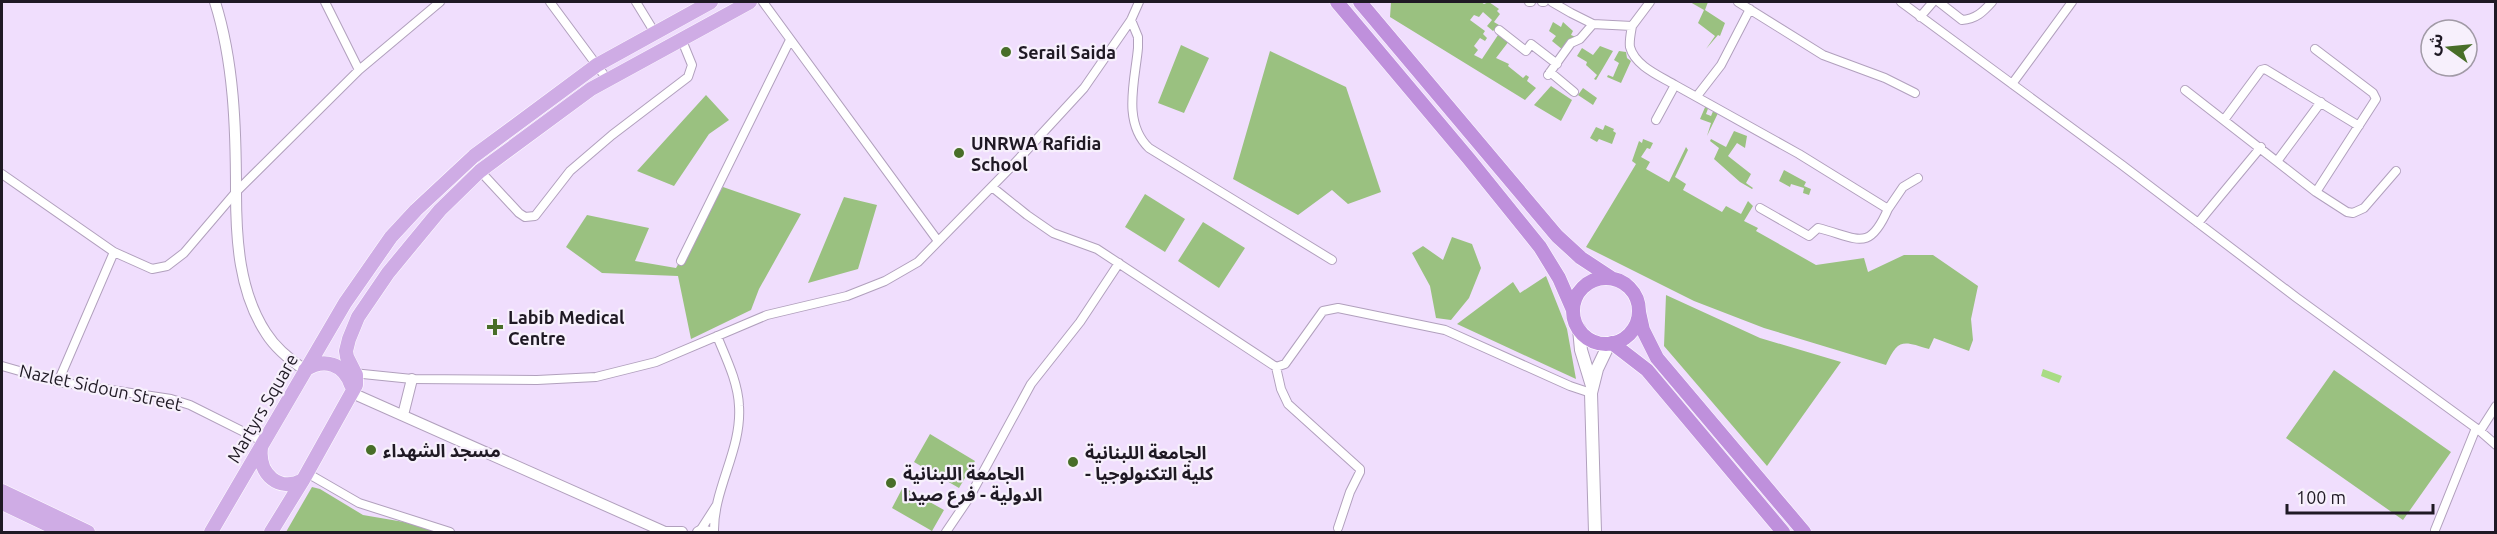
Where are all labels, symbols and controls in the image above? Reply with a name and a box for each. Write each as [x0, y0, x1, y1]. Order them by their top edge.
north arrow [2419, 18, 2479, 78]
text: ش [2423, 31, 2447, 57]
place label: Serail Saida [1018, 42, 1116, 62]
marker: Serail Saida [999, 45, 1013, 59]
place label: UNRWA Rafidia School [971, 133, 1101, 174]
marker: UNRWA Rafidia School [952, 146, 966, 160]
place label: Labib Medical Centre [508, 307, 625, 348]
marker: Labib Medical Centre [486, 318, 504, 336]
street label: Martyrs Square [223, 350, 301, 466]
street label: Nazlet Sidoun Street [18, 360, 184, 414]
place label: مسجد الشهداء [383, 440, 501, 461]
place label: الجامعة اللبنانية - كلية التكنولوجيا [1085, 442, 1214, 484]
marker: مسجد الشهداء [364, 443, 378, 457]
marker: الجامعة اللبنانية - كلية التكنولوجيا [1066, 455, 1080, 469]
place label: الجامعة اللبنانية الدولية - فرع صيدا [903, 463, 1042, 508]
marker: الجامعة اللبنانية الدولية - فرع صيدا [884, 476, 898, 490]
scale bar [2287, 477, 2432, 515]
text: 100 m [2296, 487, 2346, 507]

